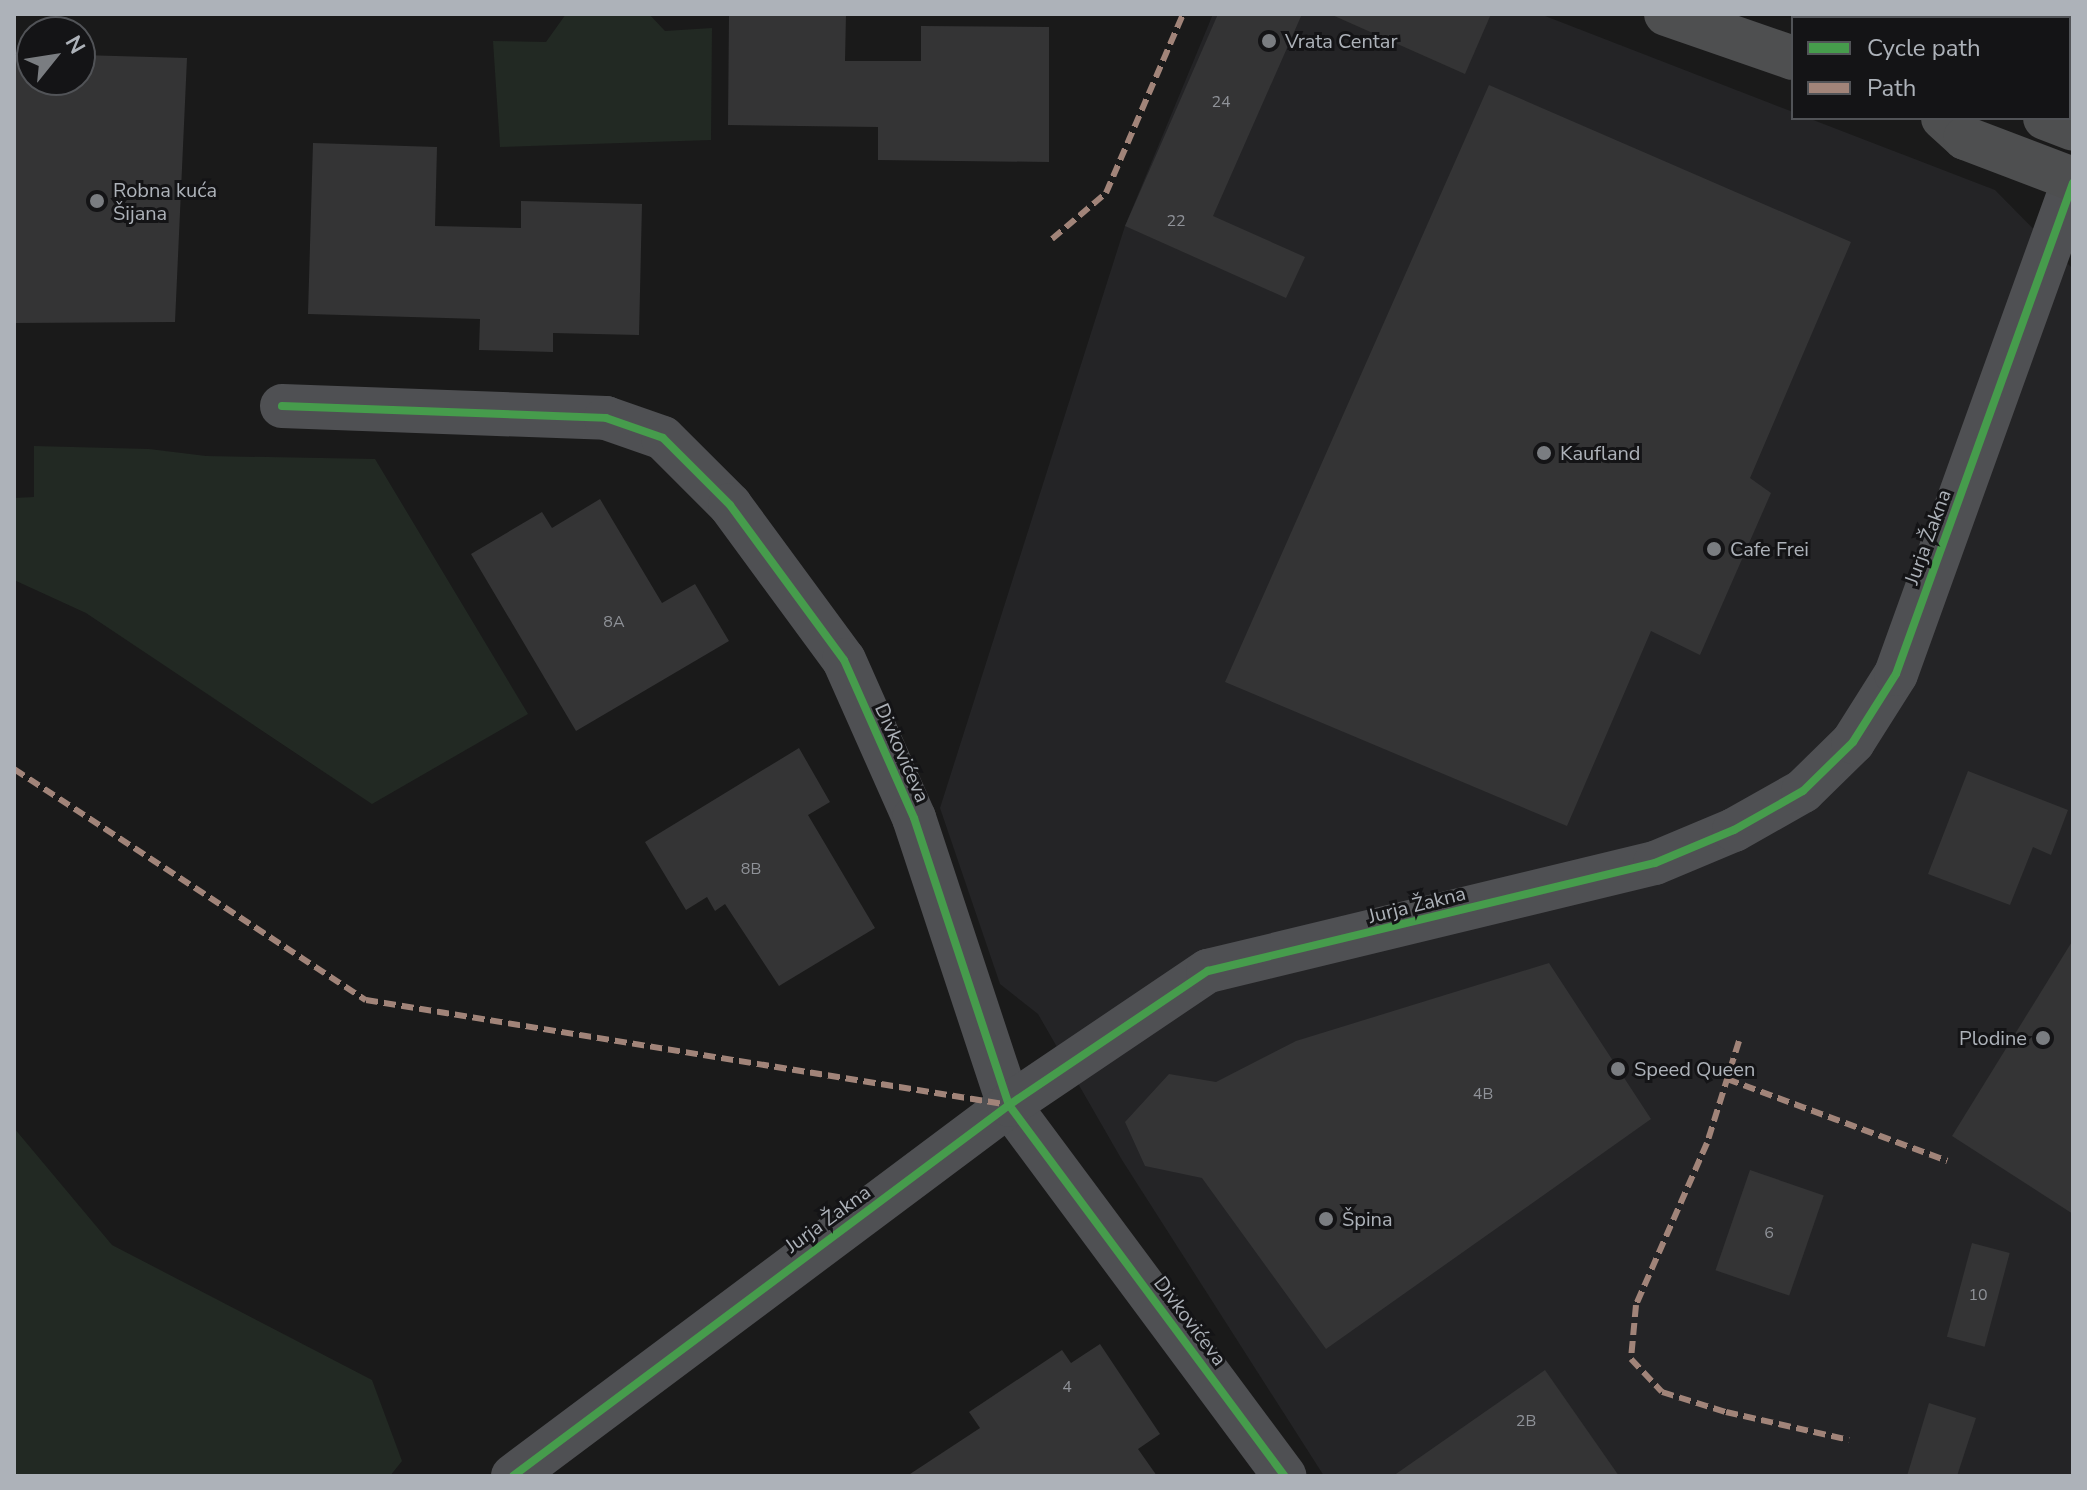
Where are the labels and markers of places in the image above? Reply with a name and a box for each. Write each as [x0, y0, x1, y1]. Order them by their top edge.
place label: Vrata Centar [1285, 29, 1398, 53]
marker: Vrata Centar [1260, 32, 1278, 50]
place label: Robna kuća Šijana [113, 178, 217, 225]
marker: Robna kuća Šijana [88, 192, 106, 210]
place label: Kaufland [1560, 441, 1641, 465]
marker: Kaufland [1535, 444, 1553, 462]
place label: Cafe Frei [1730, 537, 1809, 561]
marker: Cafe Frei [1705, 540, 1723, 558]
place label: Plodine [1959, 1026, 2027, 1050]
marker: Plodine [2034, 1029, 2052, 1047]
place label: Speed Queen [1634, 1057, 1755, 1081]
marker: Speed Queen [1609, 1060, 1627, 1078]
place label: Špina [1342, 1207, 1393, 1231]
marker: Špina [1317, 1210, 1335, 1228]

